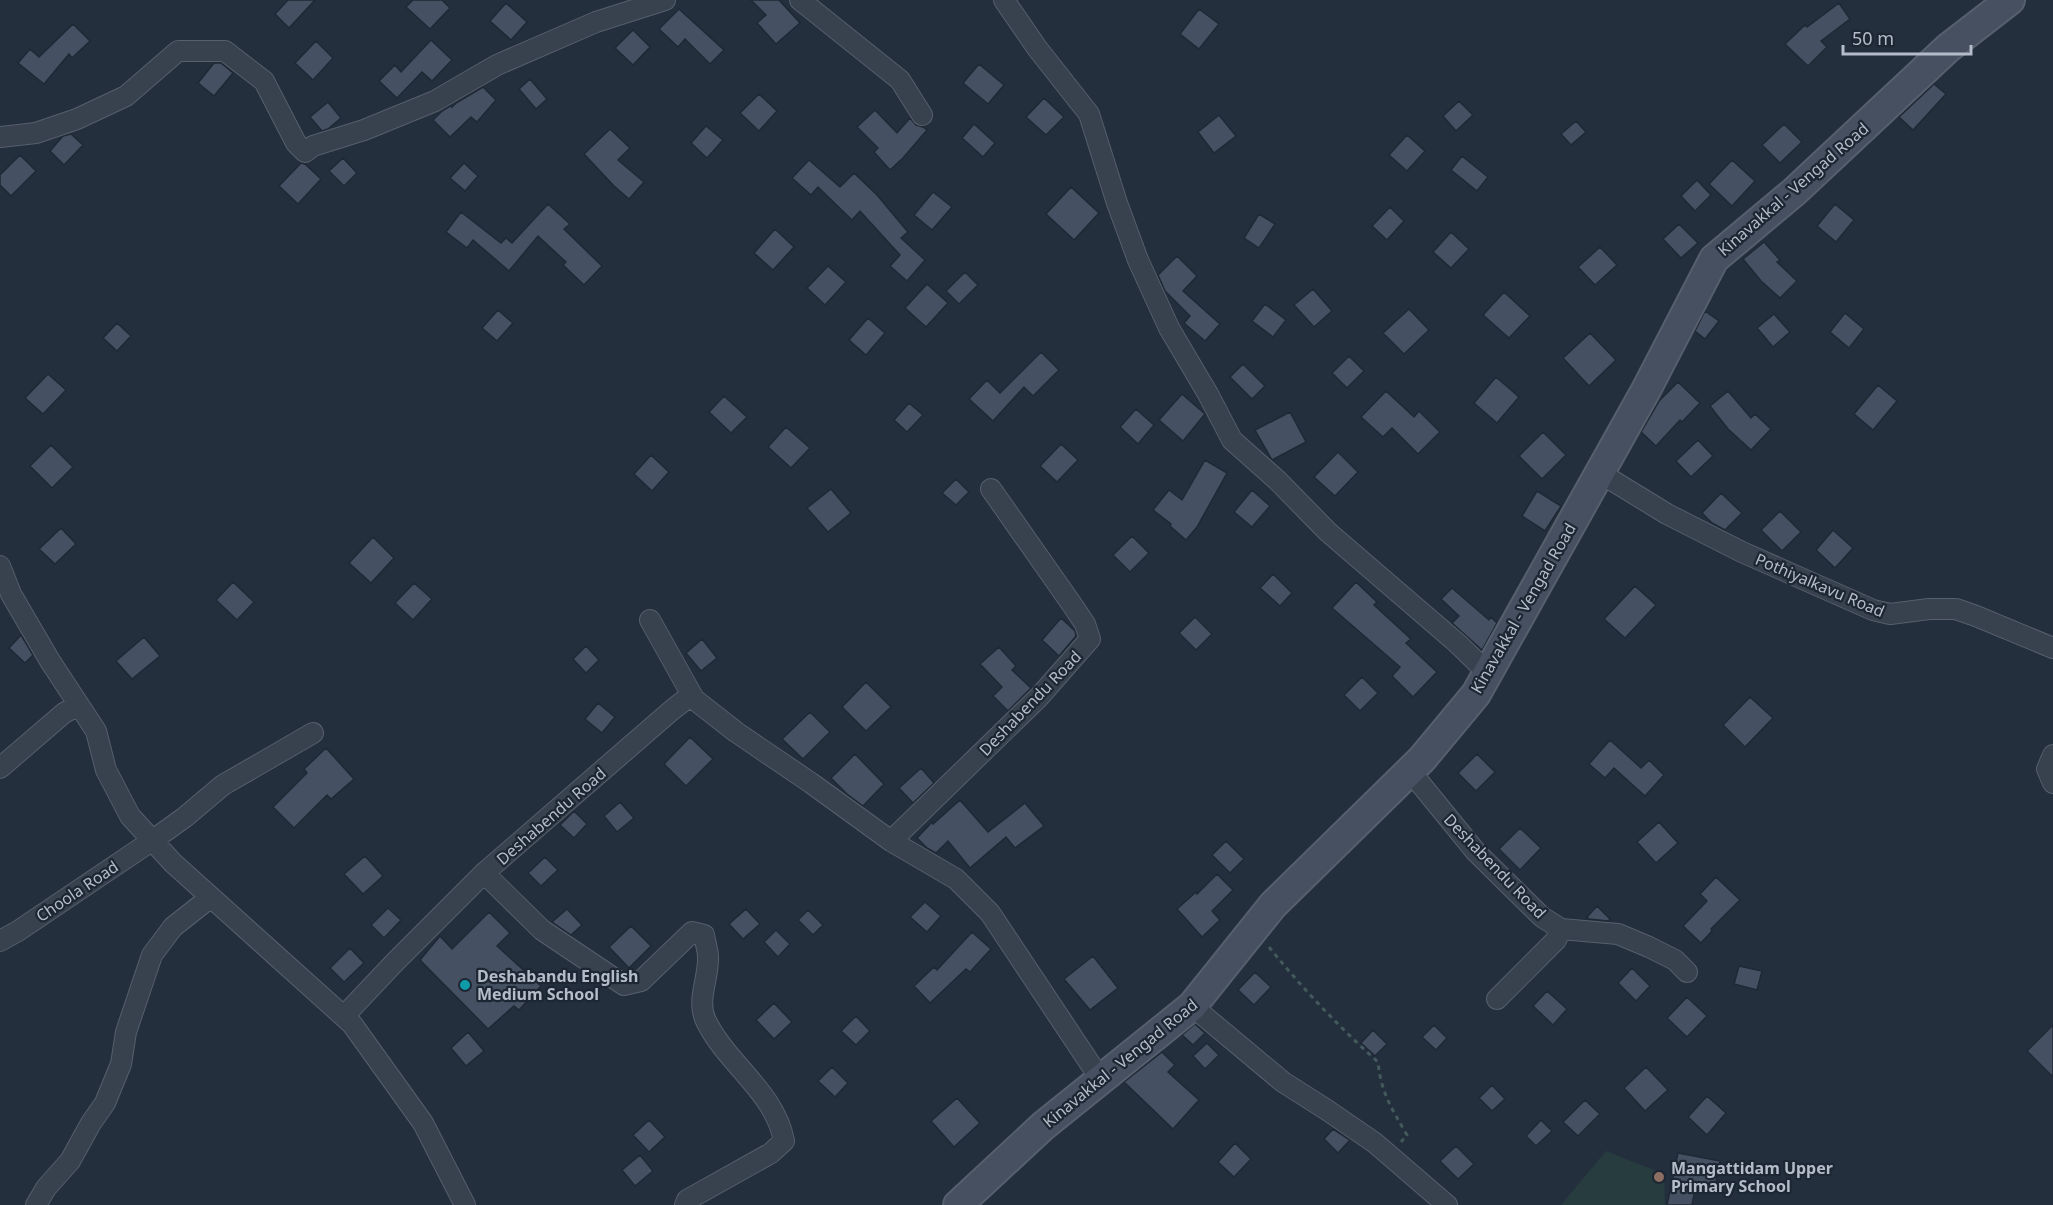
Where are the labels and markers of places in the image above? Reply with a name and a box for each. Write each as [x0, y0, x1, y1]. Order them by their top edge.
place label: Deshabandu English Medium School [477, 965, 639, 1005]
marker: Deshabandu English Medium School [458, 978, 472, 992]
place label: Mangattidam Upper Primary School [1671, 1157, 1833, 1197]
marker: Mangattidam Upper Primary School [1652, 1170, 1666, 1184]

